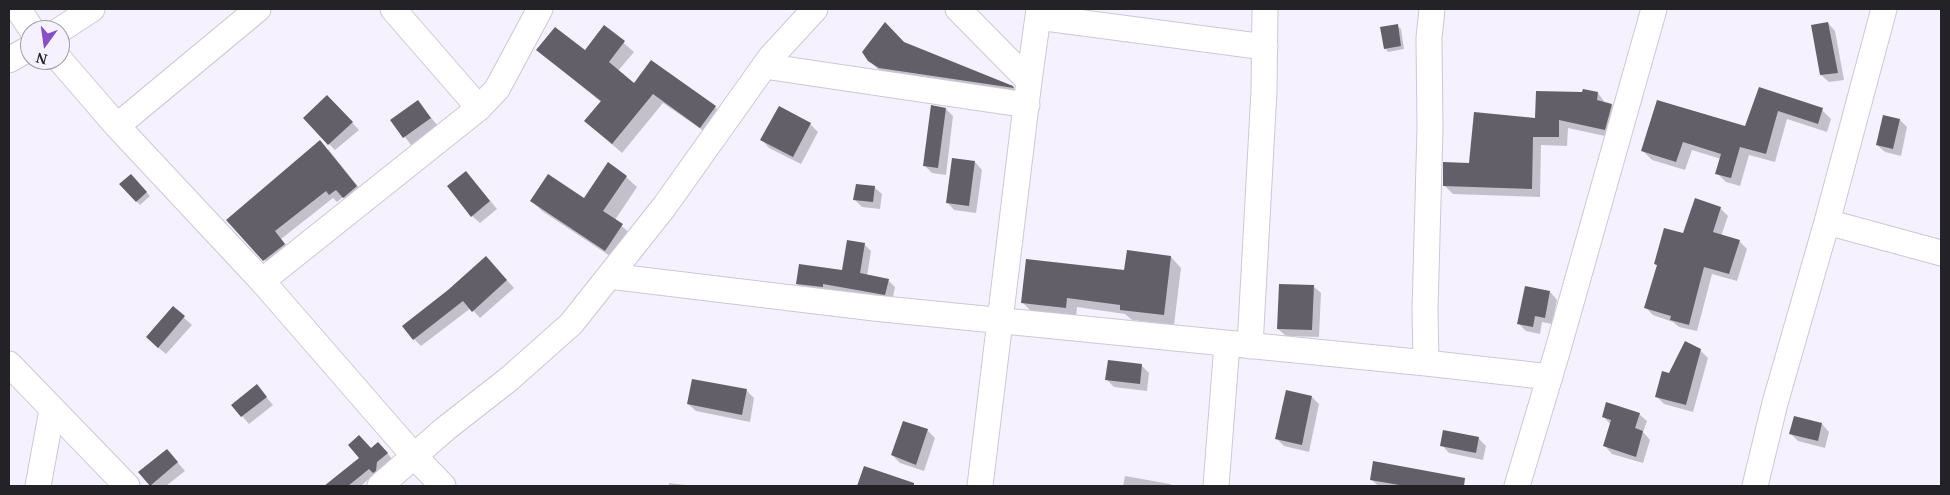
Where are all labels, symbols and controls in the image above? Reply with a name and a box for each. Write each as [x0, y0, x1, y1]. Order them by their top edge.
north arrow [20, 20, 70, 70]
text: N [34, 49, 49, 70]

